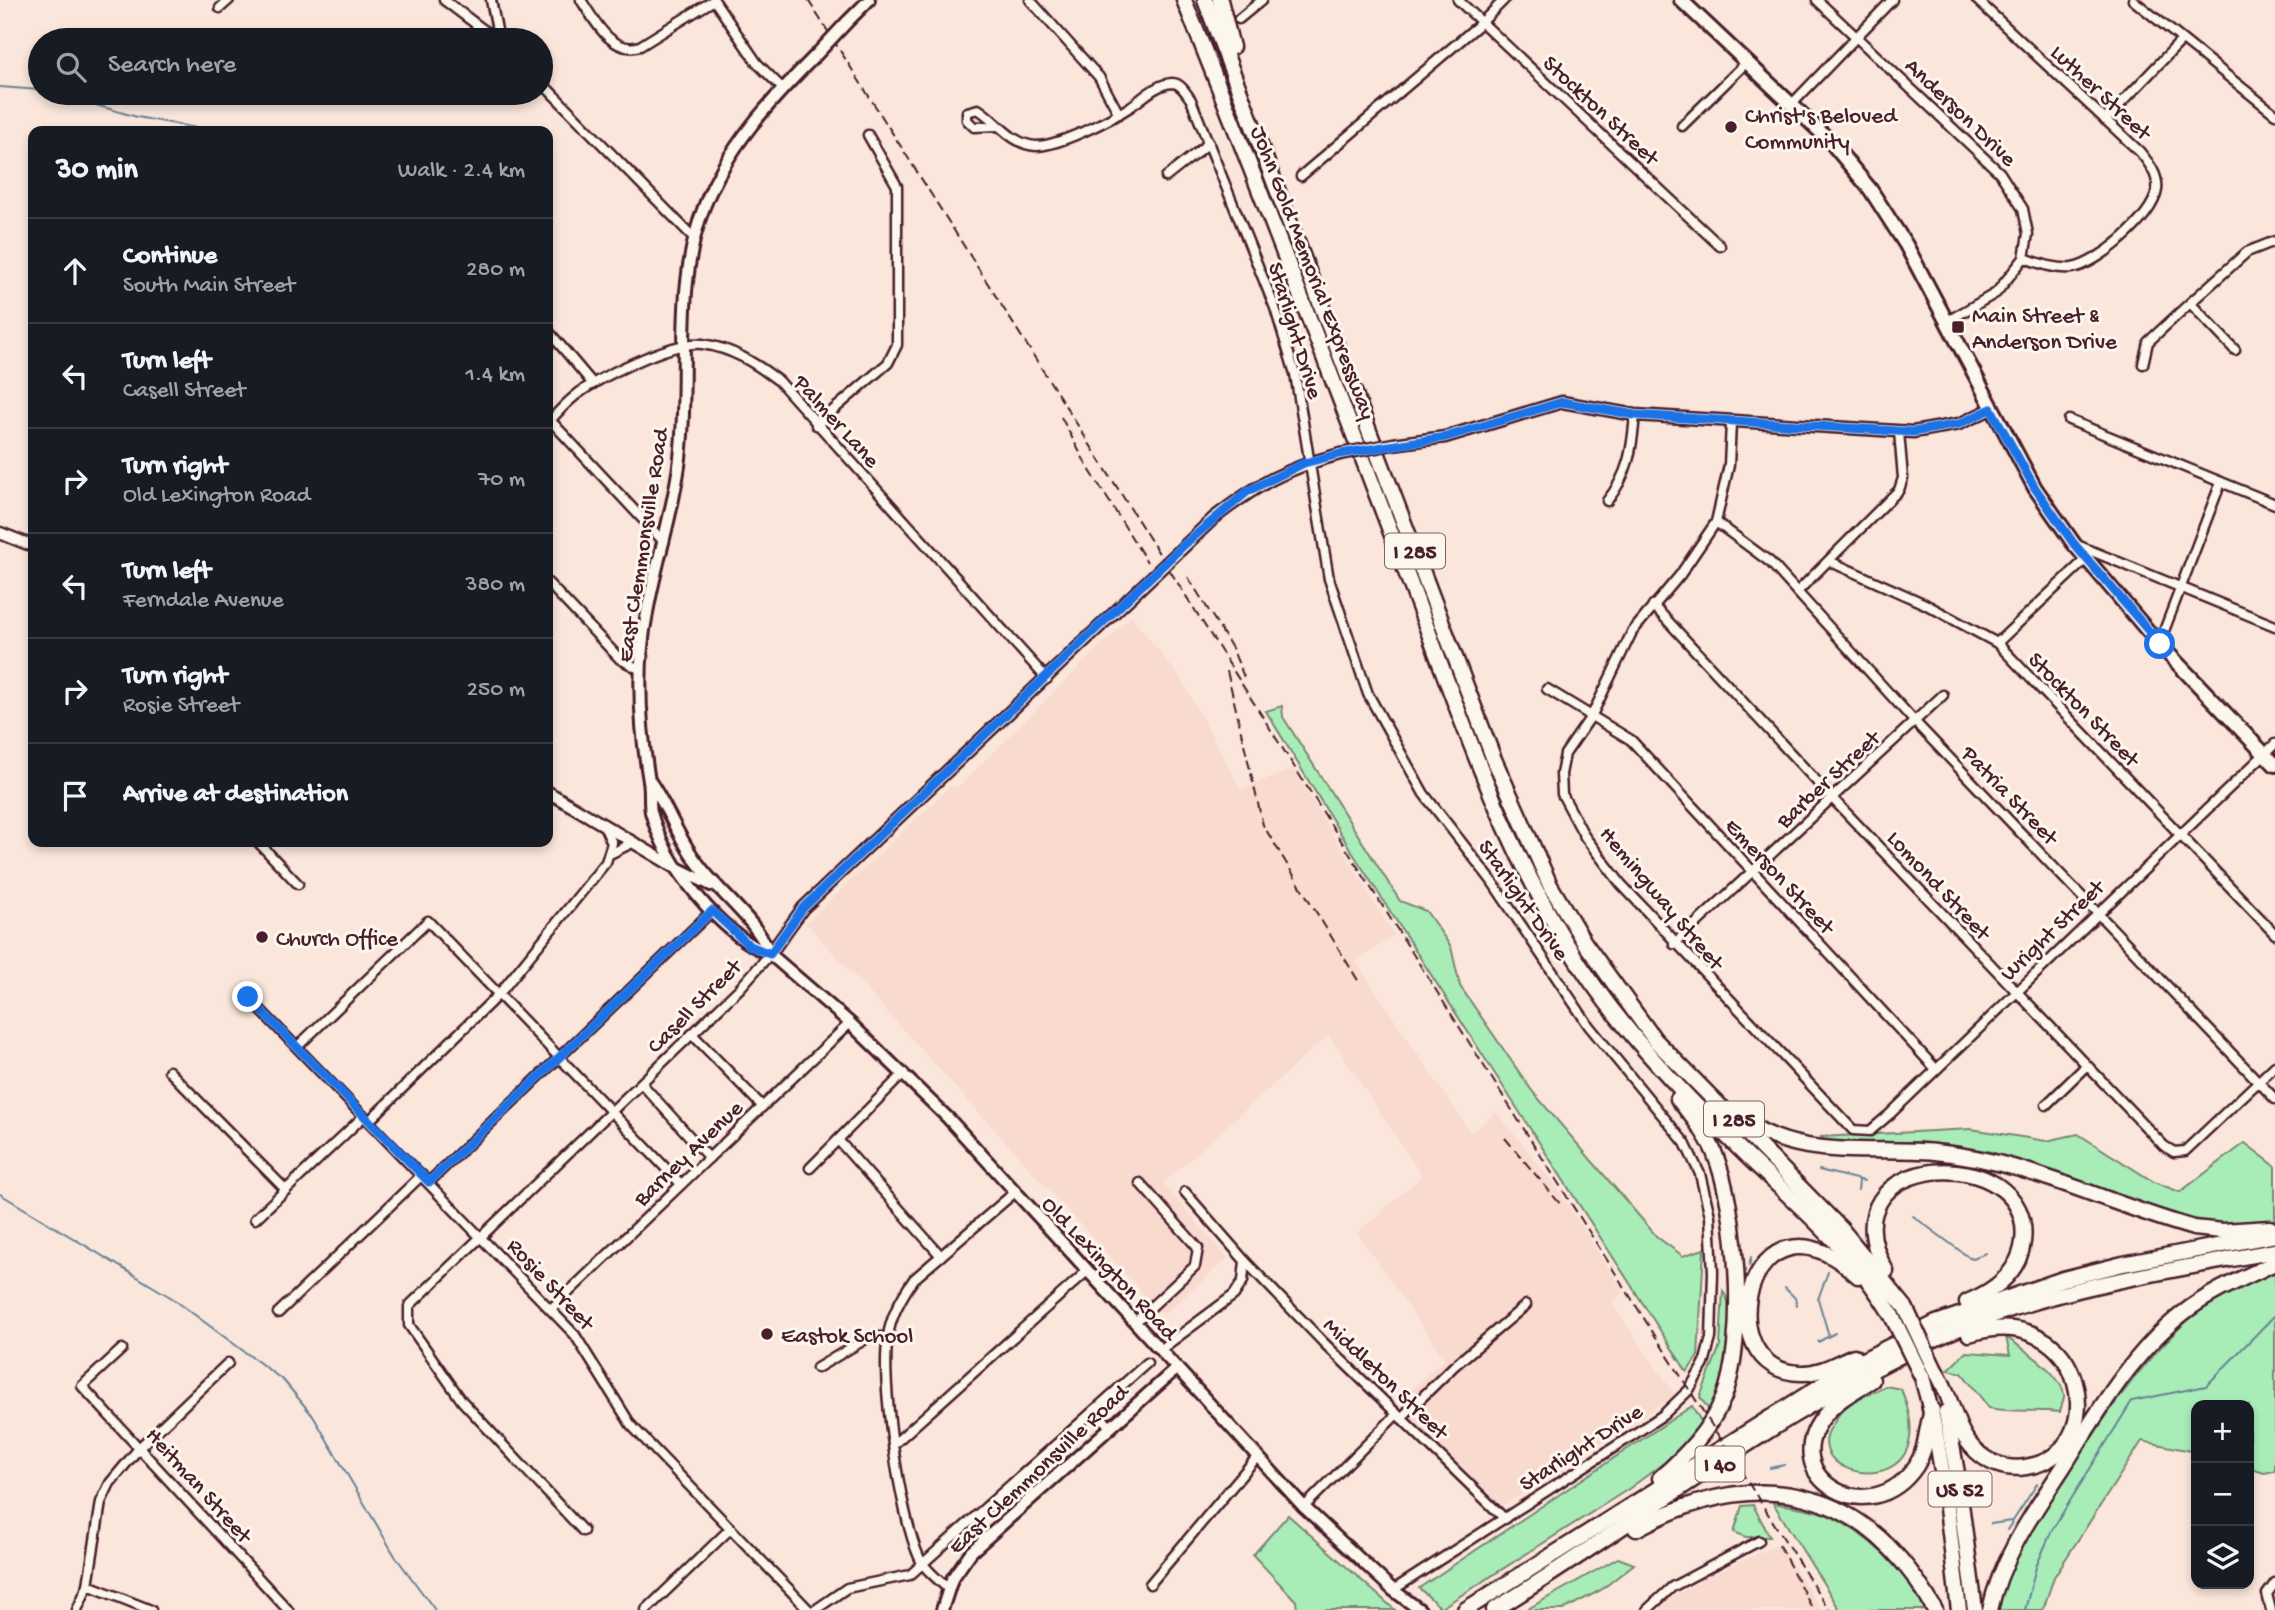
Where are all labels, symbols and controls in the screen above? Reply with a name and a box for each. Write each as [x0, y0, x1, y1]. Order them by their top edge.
search box [28, 28, 553, 105]
street label: Luther Street [2044, 40, 2157, 148]
icon: search [52, 48, 90, 86]
text: Search here [108, 51, 236, 82]
street label: Stockton Street [1536, 51, 1665, 173]
street label: Anderson Drive [1898, 53, 2022, 174]
place label: Christ's Beloved Community [1745, 104, 1898, 157]
marker: Christ's Beloved Community [1723, 119, 1739, 135]
street label: John Gold Memorial Expressway [1243, 123, 1380, 424]
text: 30 min [56, 154, 138, 189]
text: Walk · 2.4 km [398, 158, 525, 185]
text: Continue [123, 242, 217, 273]
icon: ahead [56, 252, 94, 290]
text: 280 m [466, 257, 525, 284]
street label: Starlight Drive [1260, 259, 1328, 404]
text: South Main Street [123, 273, 295, 300]
place label: Main Street & Anderson Drive [1972, 304, 2118, 357]
marker: Main Street & Anderson Drive [1950, 319, 1966, 335]
text: Turn left [123, 347, 211, 378]
icon: left [56, 357, 94, 395]
text: 1.4 km [466, 362, 525, 389]
street label: Palmer Lane [786, 369, 885, 475]
text: Casell Street [123, 378, 245, 405]
street label: East Clemmonsville Road [613, 425, 677, 665]
text: Turn right [123, 452, 227, 483]
icon: right [56, 462, 94, 500]
text: 70 m [478, 467, 525, 494]
text: Old Lexington Road [123, 483, 310, 510]
road number: I 285 [1385, 534, 1445, 568]
text: Turn left [123, 557, 211, 588]
icon: left [56, 567, 94, 605]
text: 380 m [466, 572, 525, 599]
text: Ferndale Avenue [123, 588, 284, 615]
route start [2144, 628, 2175, 659]
street label: Stockton Street [2021, 647, 2145, 775]
text: Turn right [123, 662, 227, 693]
icon: right [56, 672, 94, 710]
text: 250 m [467, 677, 525, 704]
text: Rosie Street [123, 693, 239, 720]
street label: Barber Street [1771, 725, 1888, 836]
street label: Patria Street [1954, 740, 2064, 853]
icon: arrive [56, 777, 94, 815]
text: Arrive at destination [123, 780, 348, 811]
street label: Emerson Street [1718, 814, 1840, 942]
street label: Hemingway Street [1592, 822, 1729, 978]
street label: Lomond Street [1880, 826, 1996, 948]
street label: Starlight Drive [1471, 835, 1574, 968]
street label: Wright Street [1996, 874, 2112, 988]
place label: Church Office [276, 927, 399, 954]
marker: Church Office [254, 929, 270, 945]
street label: Casell Street [643, 953, 749, 1060]
route end [232, 981, 263, 1012]
street label: Barney Avenue [628, 1095, 750, 1214]
road number: I 285 [1704, 1102, 1764, 1136]
street label: Old Lexington Road [1035, 1192, 1183, 1348]
street label: Rosie Street [500, 1234, 600, 1338]
street label: Middleton Street [1316, 1313, 1454, 1447]
place label: Eastok School [781, 1324, 913, 1351]
marker: Eastok School [759, 1326, 775, 1342]
street label: East Clemmonsville Road [944, 1379, 1136, 1561]
street label: Starlight Drive [1515, 1398, 1650, 1499]
map controls [2191, 1400, 2254, 1589]
button: + [2191, 1400, 2254, 1463]
street label: Heitman Street [138, 1423, 257, 1551]
road number: I 40 [1696, 1446, 1744, 1482]
button: − [2191, 1463, 2254, 1526]
road number: US 52 [1928, 1472, 1992, 1506]
button: layers [2191, 1526, 2254, 1589]

